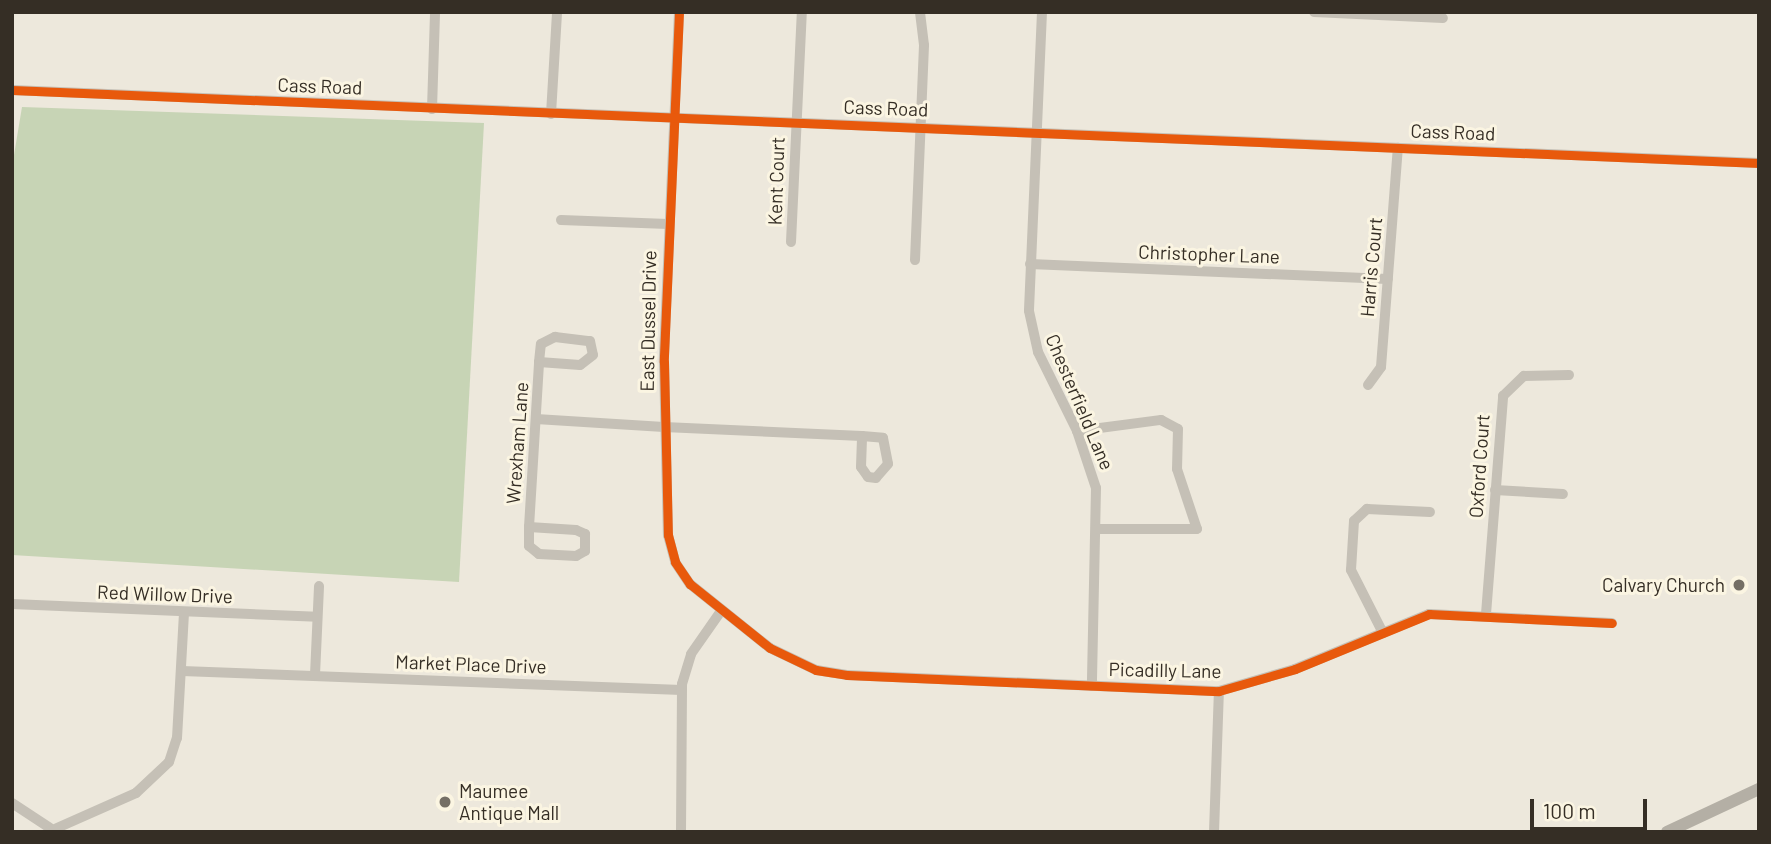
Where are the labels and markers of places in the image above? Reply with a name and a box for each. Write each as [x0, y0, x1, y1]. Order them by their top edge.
place label: Calvary Church [1602, 574, 1725, 596]
marker: Calvary Church [1731, 577, 1747, 593]
place label: Maumee Antique Mall [459, 780, 559, 824]
marker: Maumee Antique Mall [437, 794, 453, 810]

